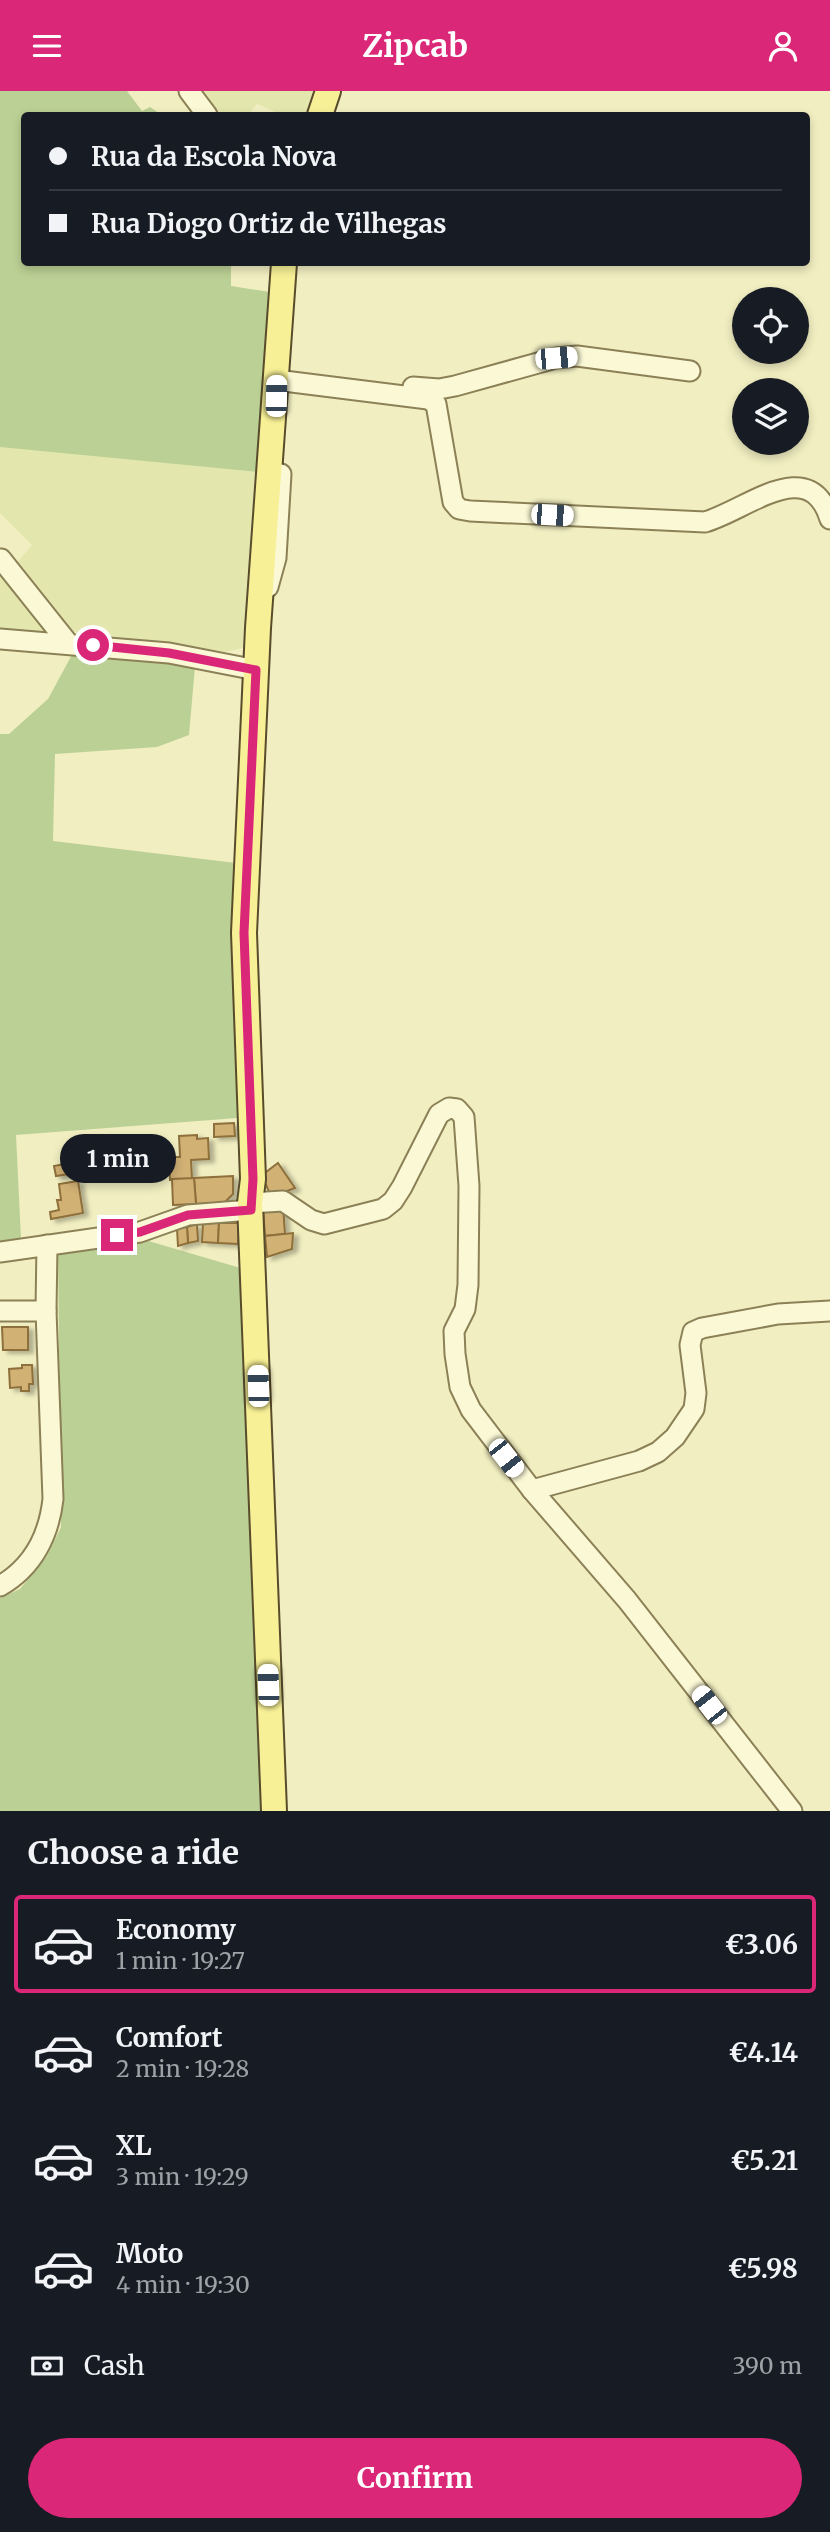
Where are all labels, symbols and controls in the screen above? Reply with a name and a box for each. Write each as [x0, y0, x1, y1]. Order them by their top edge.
text: Zipcab [362, 26, 468, 66]
icon: menu [28, 27, 66, 65]
icon: person [764, 27, 802, 65]
text: Rua da Escola Nova [91, 140, 337, 173]
text: Rua Diogo Ortiz de Vilhegas [91, 207, 447, 240]
map controls [732, 287, 809, 455]
button: locate [732, 287, 809, 364]
car [535, 346, 578, 370]
car [266, 375, 287, 417]
button: layers [732, 378, 809, 455]
car [531, 503, 574, 527]
route start [77, 629, 109, 661]
callout: 1 min [59, 1133, 175, 1183]
text: 1 min [87, 1144, 149, 1173]
route end [101, 1219, 133, 1251]
car [247, 1365, 270, 1407]
car [485, 1435, 528, 1481]
car [257, 1664, 280, 1706]
car [688, 1682, 731, 1728]
text: Choose a ride [28, 1833, 239, 1873]
icon: car [32, 1913, 95, 1976]
text: Economy [116, 1913, 236, 1946]
text: €3.06 [725, 1928, 798, 1961]
text: 1 min · 19:27 [116, 1946, 245, 1975]
icon: car [32, 2021, 95, 2084]
text: Comfort [116, 2021, 222, 2054]
text: €4.14 [729, 2036, 798, 2069]
text: 2 min · 19:28 [116, 2054, 249, 2083]
icon: car [32, 2129, 95, 2192]
text: XL [116, 2129, 152, 2162]
text: €5.21 [731, 2144, 798, 2177]
text: 3 min · 19:29 [116, 2162, 249, 2191]
icon: car [32, 2237, 95, 2300]
text: Moto [116, 2237, 183, 2270]
text: €5.98 [728, 2252, 798, 2285]
text: 4 min · 19:30 [116, 2270, 250, 2299]
icon: cash [28, 2347, 66, 2385]
text: Cash [84, 2349, 145, 2382]
text: 390 m [732, 2351, 802, 2380]
button: Confirm [28, 2438, 802, 2518]

